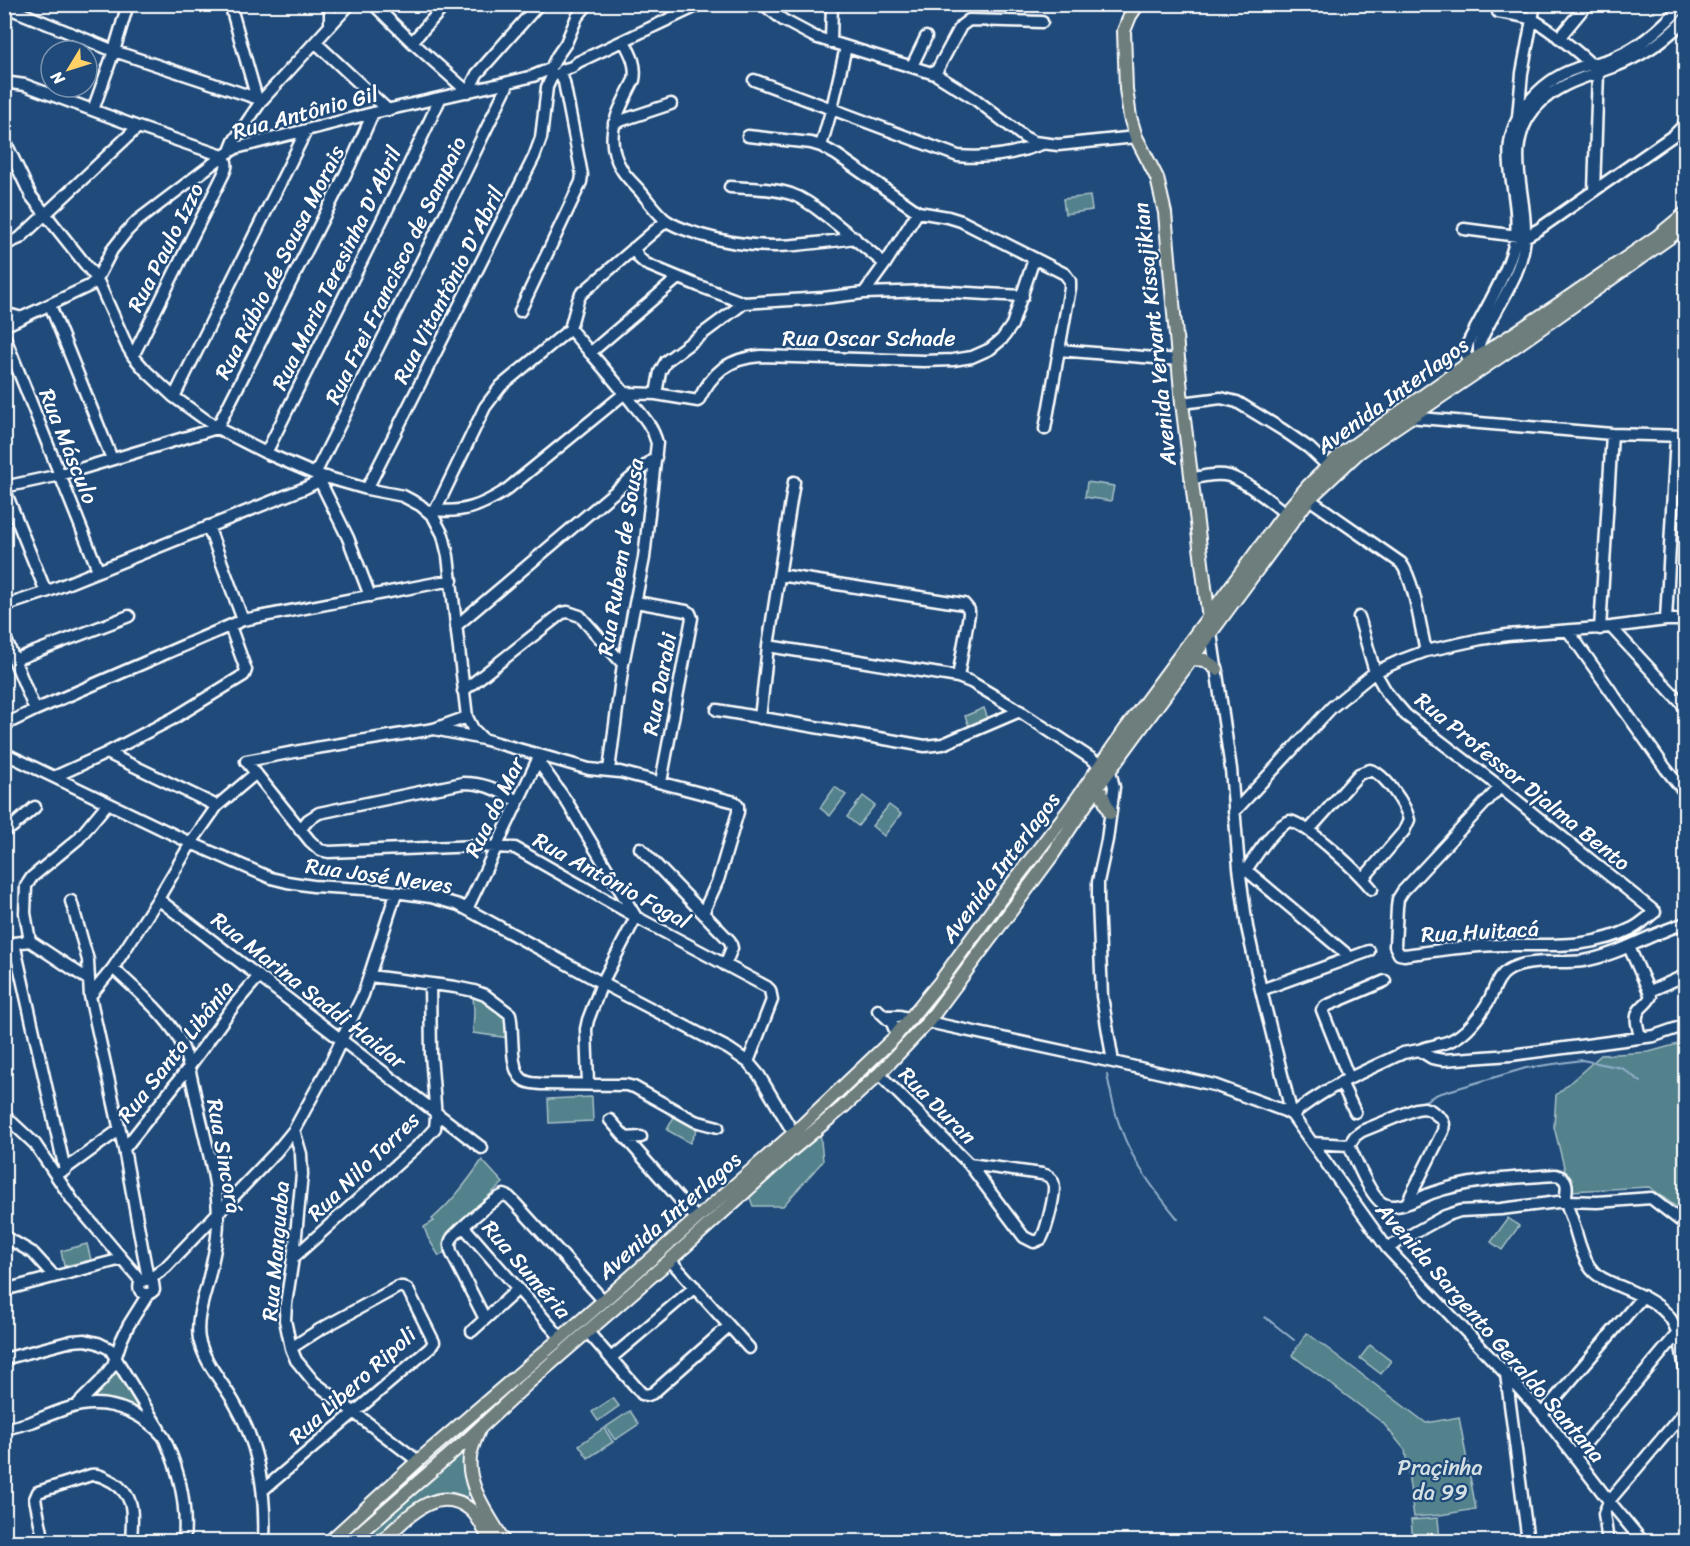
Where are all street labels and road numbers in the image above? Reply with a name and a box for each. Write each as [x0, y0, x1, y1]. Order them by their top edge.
street label: Rua Antônio Gil [228, 74, 383, 151]
street label: Rua Frei Francisco de Sampaio [313, 129, 478, 411]
street label: Rua Rúbio de Sousa Morais [203, 137, 356, 386]
street label: Rua Maria Teresinha D'Abril [260, 139, 413, 397]
street label: Rua Paulo Izzo [116, 175, 215, 319]
street label: Rua Vitantônio D'Abril [382, 179, 516, 391]
street label: Avenida Yervant Kissajikian [1121, 200, 1188, 469]
street label: Rua Oscar Schade [782, 319, 956, 358]
street label: Avenida Interlagos [1307, 326, 1477, 465]
street label: Rua Másculo [28, 382, 109, 510]
street label: Rua Rubem de Sousa [586, 455, 655, 659]
street label: Rua Darabi [630, 628, 689, 739]
street label: Rua Professor Djalma Bento [1406, 682, 1640, 881]
street label: Rua do Mar [453, 748, 537, 864]
street label: Avenida Interlagos [930, 783, 1070, 952]
street label: Rua Antônio Fogal [526, 821, 698, 940]
street label: Rua José Neves [303, 846, 455, 905]
street label: Rua Marina Saddi Haidar [202, 901, 416, 1080]
street label: Rua Huitacá [1420, 909, 1540, 954]
street label: Rua Santa Libânia [107, 971, 244, 1131]
street label: Rua Duran [889, 1057, 986, 1154]
street label: Rua Sincorá [195, 1096, 254, 1217]
street label: Rua Nilo Torres [297, 1101, 430, 1231]
street label: Avenida Interlagos [587, 1141, 750, 1290]
street label: Rua Manguaba [250, 1179, 301, 1323]
street label: Avenida Sargento Geraldo Santana [1365, 1192, 1615, 1472]
street label: Rua Suméria [472, 1211, 582, 1329]
street label: Rua Libero Ripoli [279, 1316, 426, 1454]

